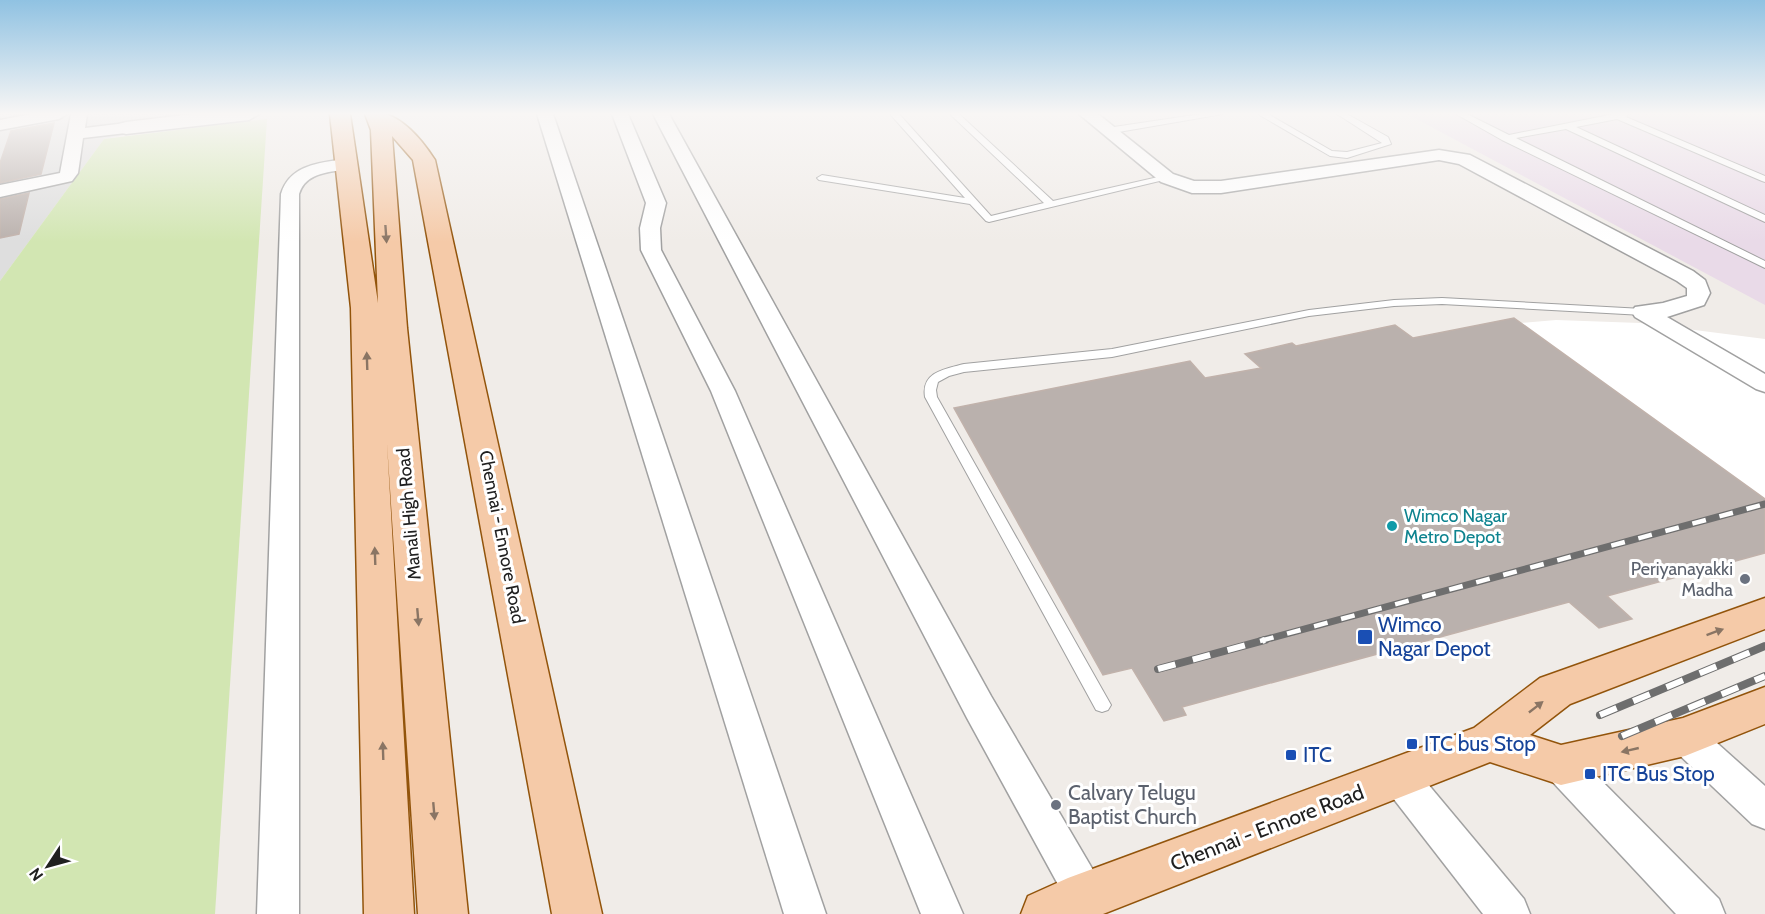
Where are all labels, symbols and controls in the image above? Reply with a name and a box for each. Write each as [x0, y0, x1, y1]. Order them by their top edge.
one-way arrow [381, 225, 391, 244]
one-way arrow [363, 351, 372, 370]
street label: Manali High Road [392, 447, 426, 581]
street label: Chennai - Ennore Road [474, 449, 530, 625]
place label: Wimco Nagar Metro Depot [1404, 505, 1507, 548]
marker: Wimco Nagar Metro Depot [1385, 519, 1399, 533]
one-way arrow [370, 546, 379, 565]
place label: Periyanayakki Madha [1631, 558, 1733, 601]
marker: Periyanayakki Madha [1738, 572, 1752, 586]
one-way arrow [413, 608, 423, 627]
place label: Wimco Nagar Depot [1378, 612, 1491, 661]
one-way arrow [1706, 627, 1724, 637]
marker: Wimco Nagar Depot [1356, 628, 1374, 646]
one-way arrow [1528, 701, 1543, 713]
place label: ITC bus Stop [1424, 731, 1536, 756]
marker: ITC bus Stop [1405, 737, 1419, 751]
one-way arrow [378, 741, 387, 760]
place label: ITC [1303, 742, 1332, 767]
one-way arrow [1621, 745, 1639, 755]
marker: ITC [1284, 748, 1298, 762]
place label: ITC Bus Stop [1602, 761, 1715, 786]
marker: ITC Bus Stop [1583, 767, 1597, 781]
street label: Chennai - Ennore Road [1167, 779, 1367, 876]
place label: Calvary Telugu Baptist Church [1068, 780, 1197, 829]
marker: Calvary Telugu Baptist Church [1049, 798, 1063, 812]
one-way arrow [430, 802, 439, 821]
north arrow [18, 836, 78, 896]
text: N [25, 864, 47, 885]

